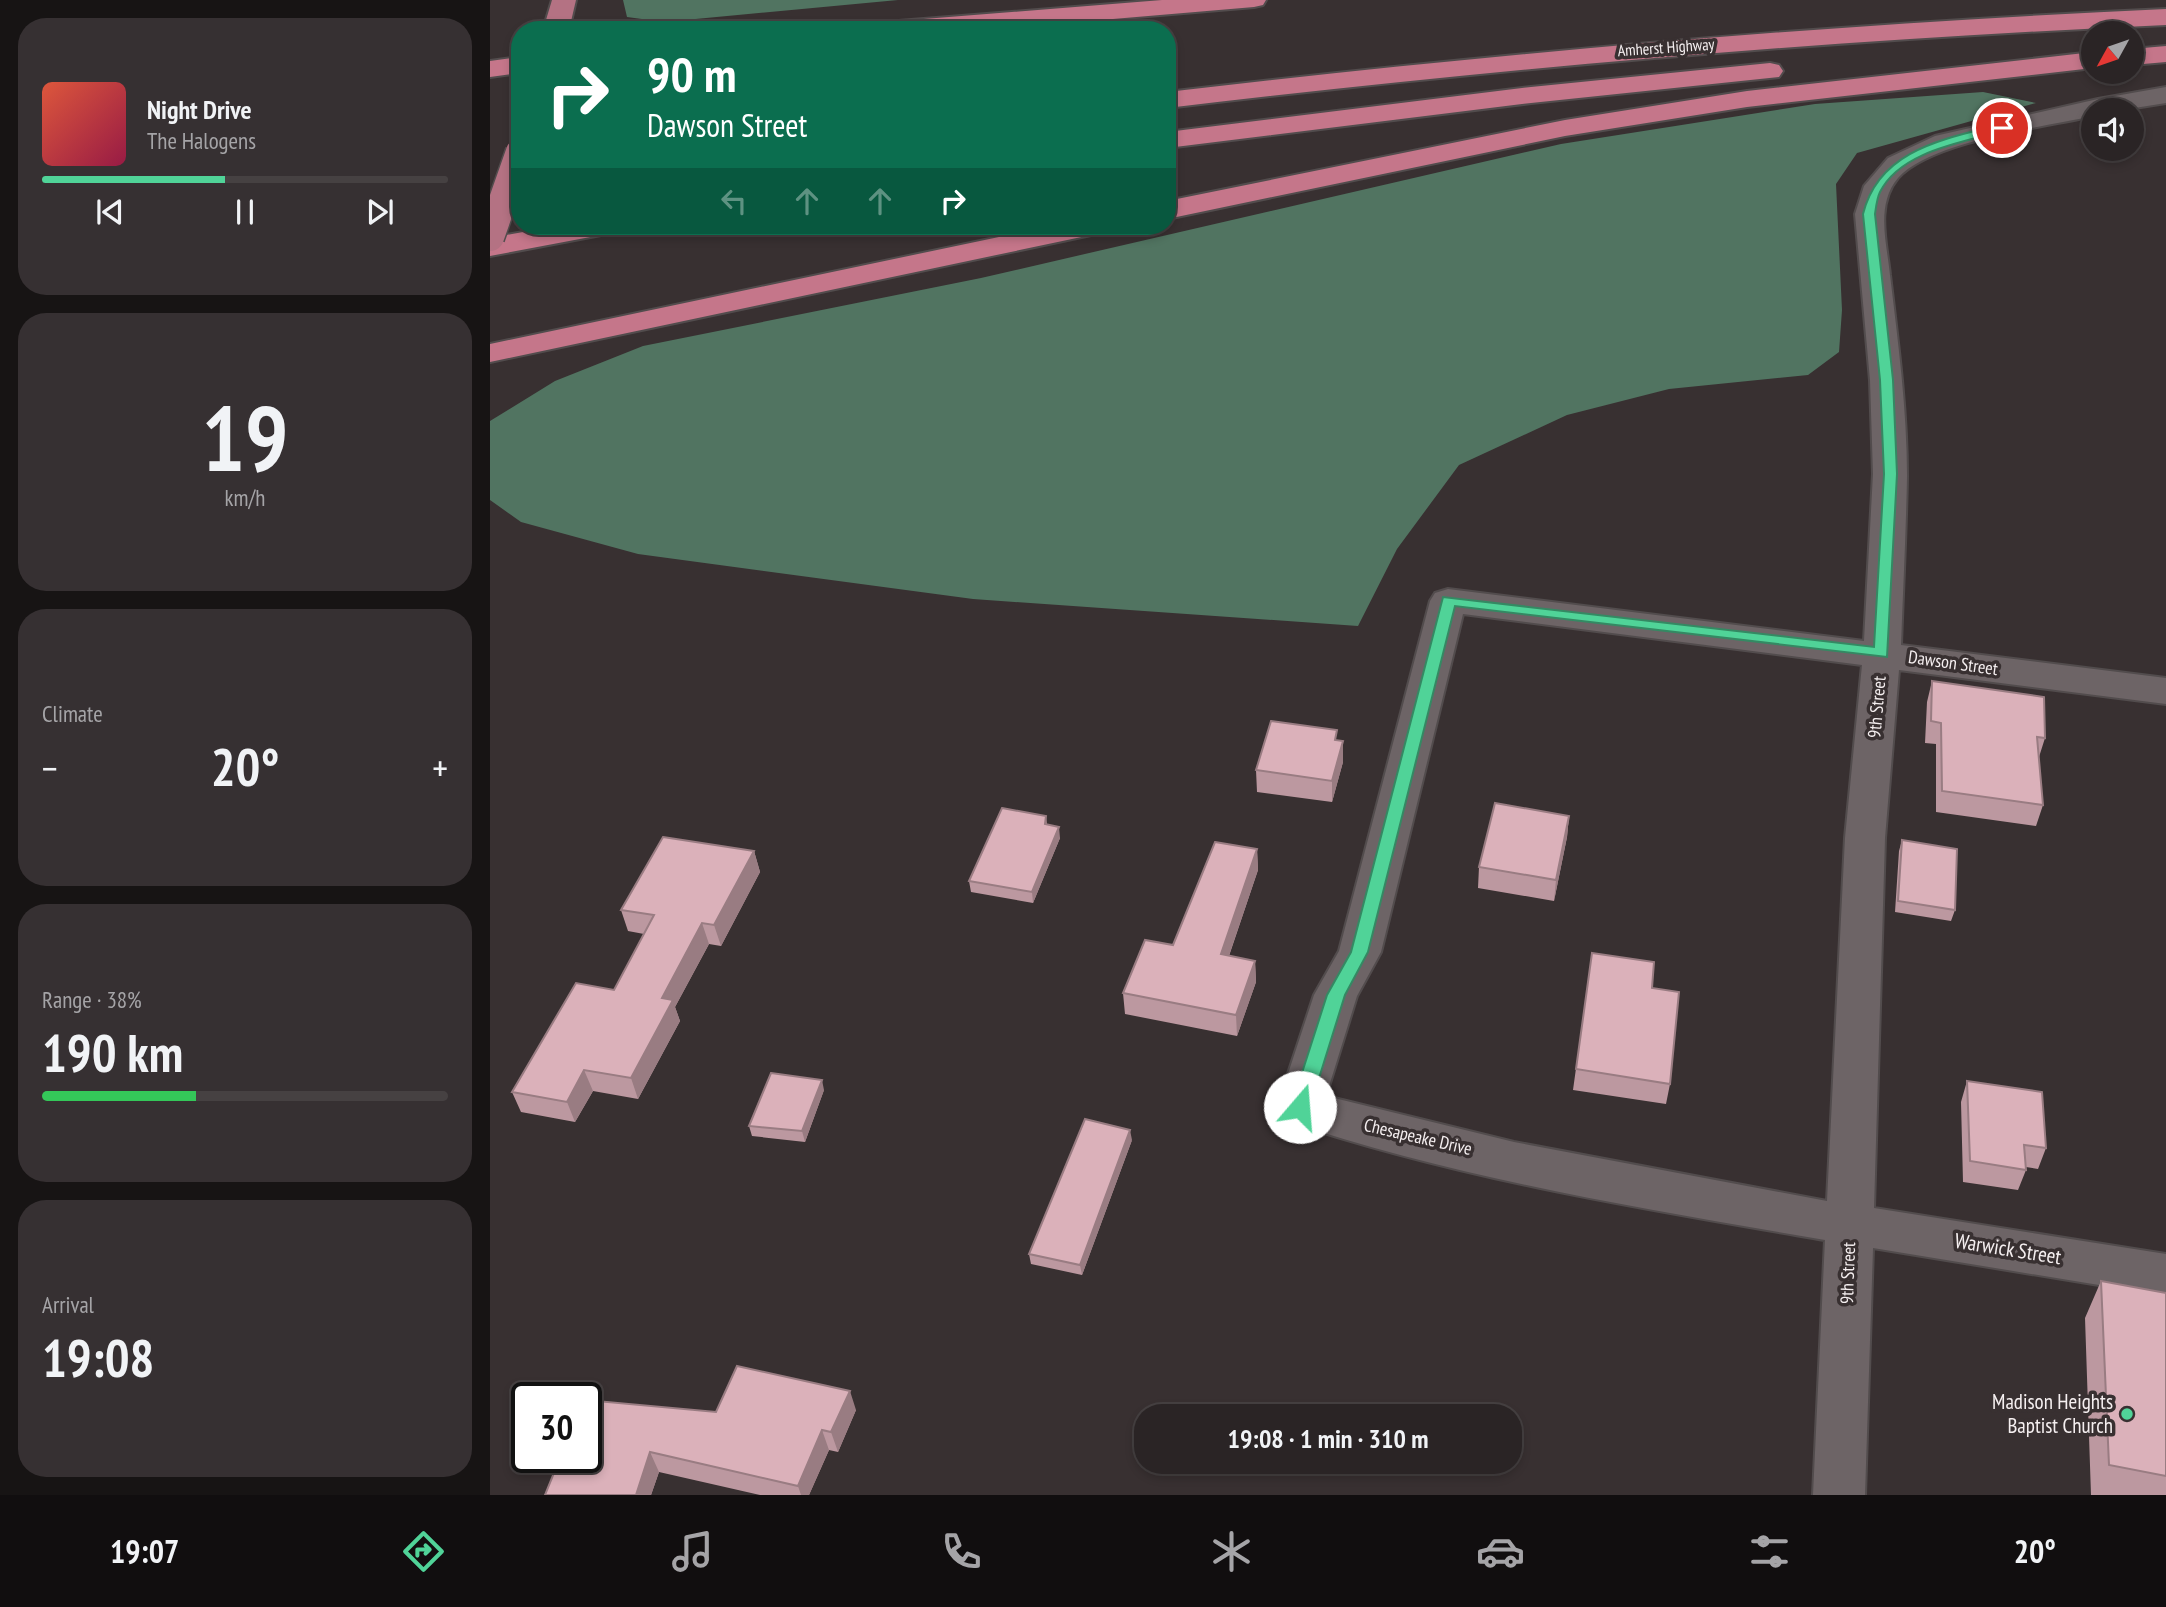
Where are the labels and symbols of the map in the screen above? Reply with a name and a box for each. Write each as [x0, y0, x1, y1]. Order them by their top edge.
north arrow [2081, 21, 2144, 84]
street label: Amherst Highway [1617, 34, 1715, 60]
pin [1972, 98, 2032, 158]
street label: Dawson Street [1907, 645, 1999, 680]
street label: 9th Street [1862, 675, 1891, 739]
position arrow [1263, 1070, 1337, 1144]
street label: Chesapeake Drive [1362, 1113, 1474, 1160]
street label: Warwick Street [1953, 1227, 2064, 1270]
street label: 9th Street [1835, 1242, 1860, 1304]
speed limit sign: 30 [511, 1382, 602, 1473]
place label: Madison Heights Baptist Church [1992, 1388, 2113, 1439]
marker: Madison Heights Baptist Church [2119, 1406, 2135, 1422]

